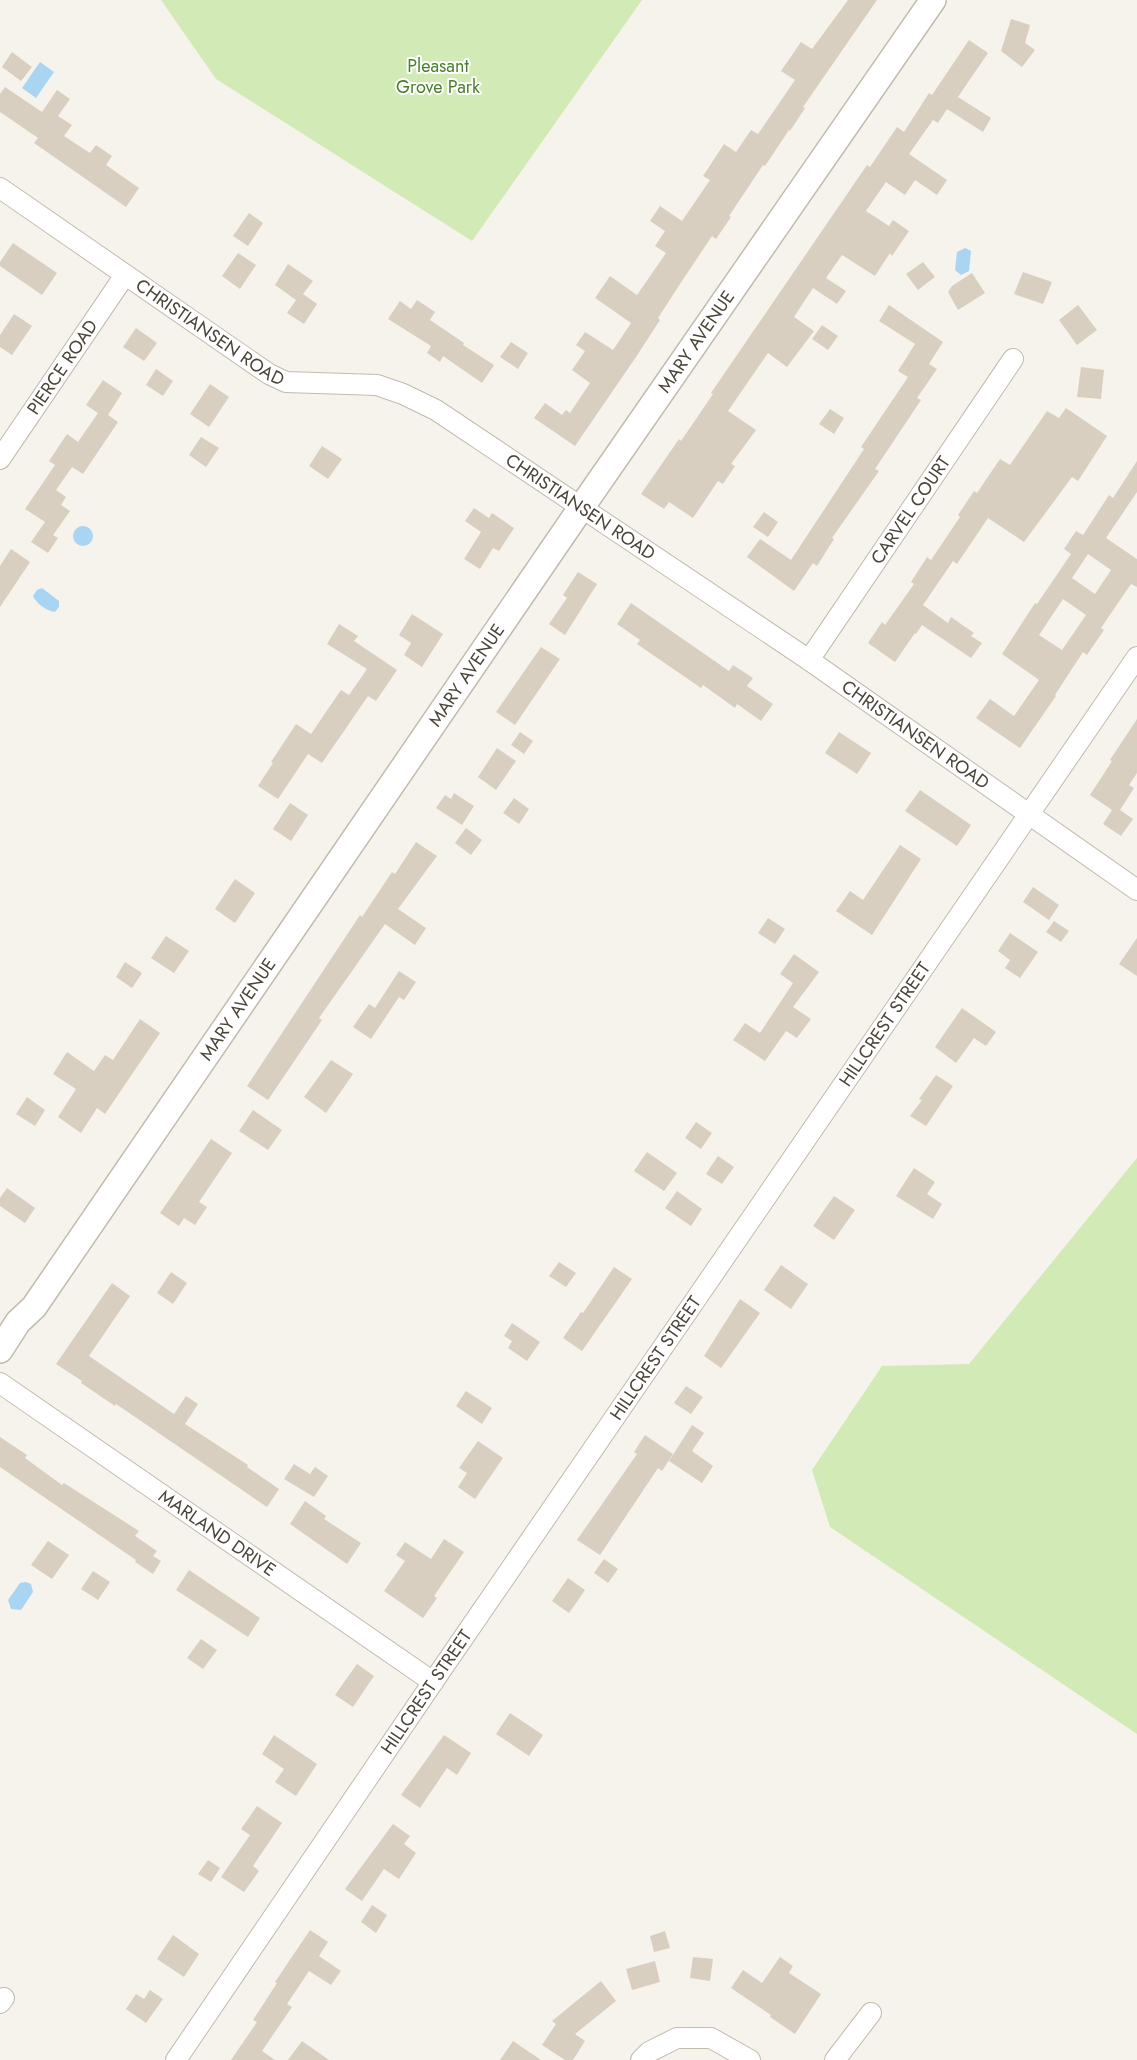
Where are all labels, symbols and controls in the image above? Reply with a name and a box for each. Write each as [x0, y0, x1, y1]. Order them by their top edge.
park label: Pleasant Grove Park [396, 53, 480, 100]
street label: CHRISTIANSEN ROAD [130, 272, 289, 392]
street label: MARY AVENUE [652, 285, 741, 398]
street label: PIERCE ROAD [21, 314, 104, 420]
street label: CHRISTIANSEN ROAD [500, 447, 661, 566]
street label: CARVEL COURT [865, 450, 957, 569]
street label: MARY AVENUE [422, 619, 511, 732]
street label: CHRISTIANSEN ROAD [836, 674, 995, 796]
street label: MARY AVENUE [193, 953, 282, 1066]
street label: HILLCREST STREET [833, 956, 937, 1092]
street label: HILLCREST STREET [604, 1290, 708, 1425]
street label: MARLAND DRIVE [153, 1483, 281, 1583]
street label: HILLCREST STREET [375, 1624, 478, 1759]

